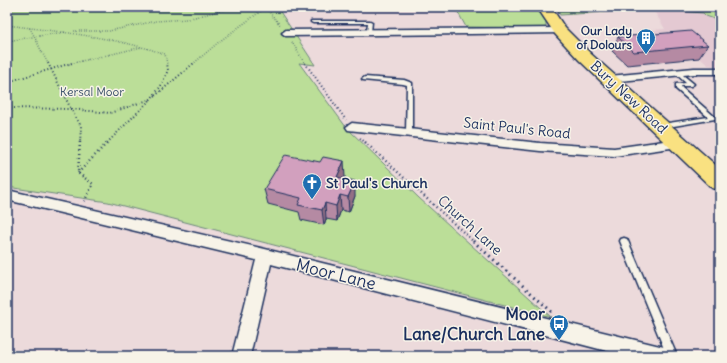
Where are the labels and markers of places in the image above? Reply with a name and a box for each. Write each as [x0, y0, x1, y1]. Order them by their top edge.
place label: Our Lady of Dolours [576, 23, 633, 52]
building icon: Our Lady of Dolours [635, 27, 657, 55]
church icon: St Paul's Church [301, 172, 323, 200]
place label: St Paul's Church [326, 174, 427, 192]
place label: Moor Lane/Church Lane [403, 303, 545, 345]
bus stop icon: Moor Lane/Church Lane [548, 313, 570, 341]

